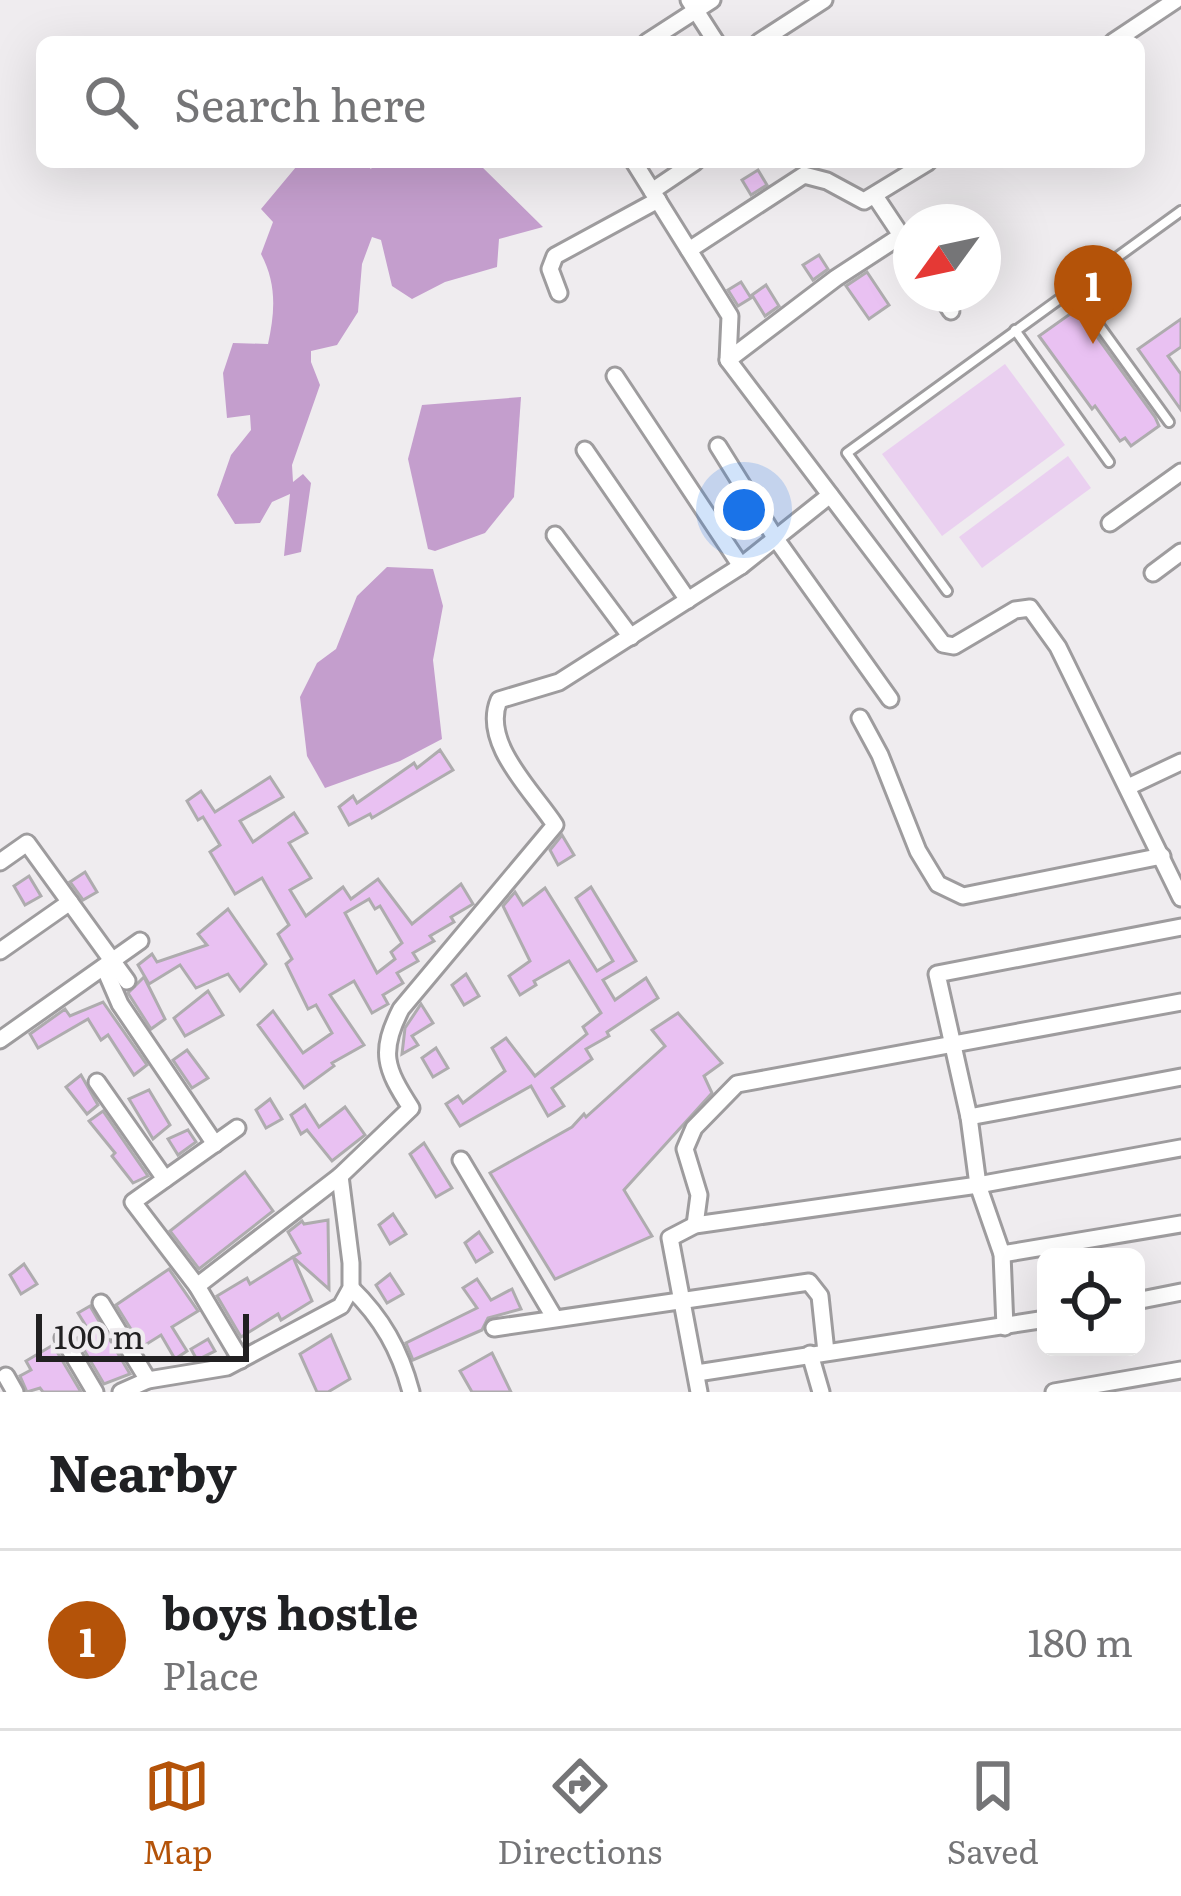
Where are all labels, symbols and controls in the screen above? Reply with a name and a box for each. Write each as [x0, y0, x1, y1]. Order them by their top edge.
search box [36, 36, 1145, 168]
icon: search [78, 69, 144, 135]
text: Search here [174, 69, 426, 136]
north arrow [893, 204, 1001, 312]
pin: 1 [1054, 245, 1132, 344]
your location [714, 480, 774, 540]
map controls [1037, 1248, 1145, 1356]
button: locate [1037, 1248, 1145, 1356]
scale bar [36, 1308, 249, 1361]
text: 100 m [54, 1310, 144, 1359]
text: Nearby [48, 1432, 237, 1508]
text: boys hostle [162, 1577, 419, 1644]
text: 1 [79, 1611, 95, 1669]
text: 180 m [1027, 1611, 1133, 1669]
text: Place [162, 1644, 259, 1702]
tab: Map [142, 1753, 213, 1874]
tab: Directions [497, 1753, 662, 1874]
tab: Saved [947, 1753, 1039, 1874]

